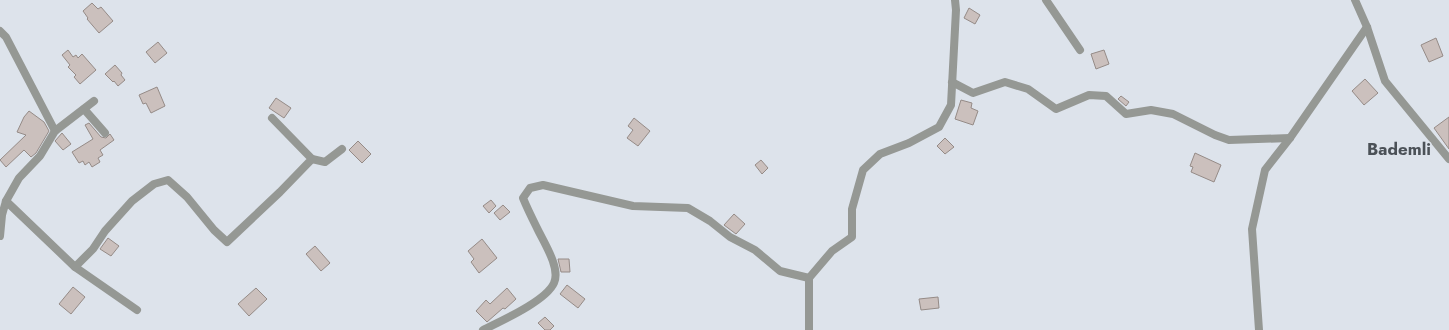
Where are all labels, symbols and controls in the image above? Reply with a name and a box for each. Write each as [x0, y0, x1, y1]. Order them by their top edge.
district label: Bademli [1367, 137, 1431, 161]

